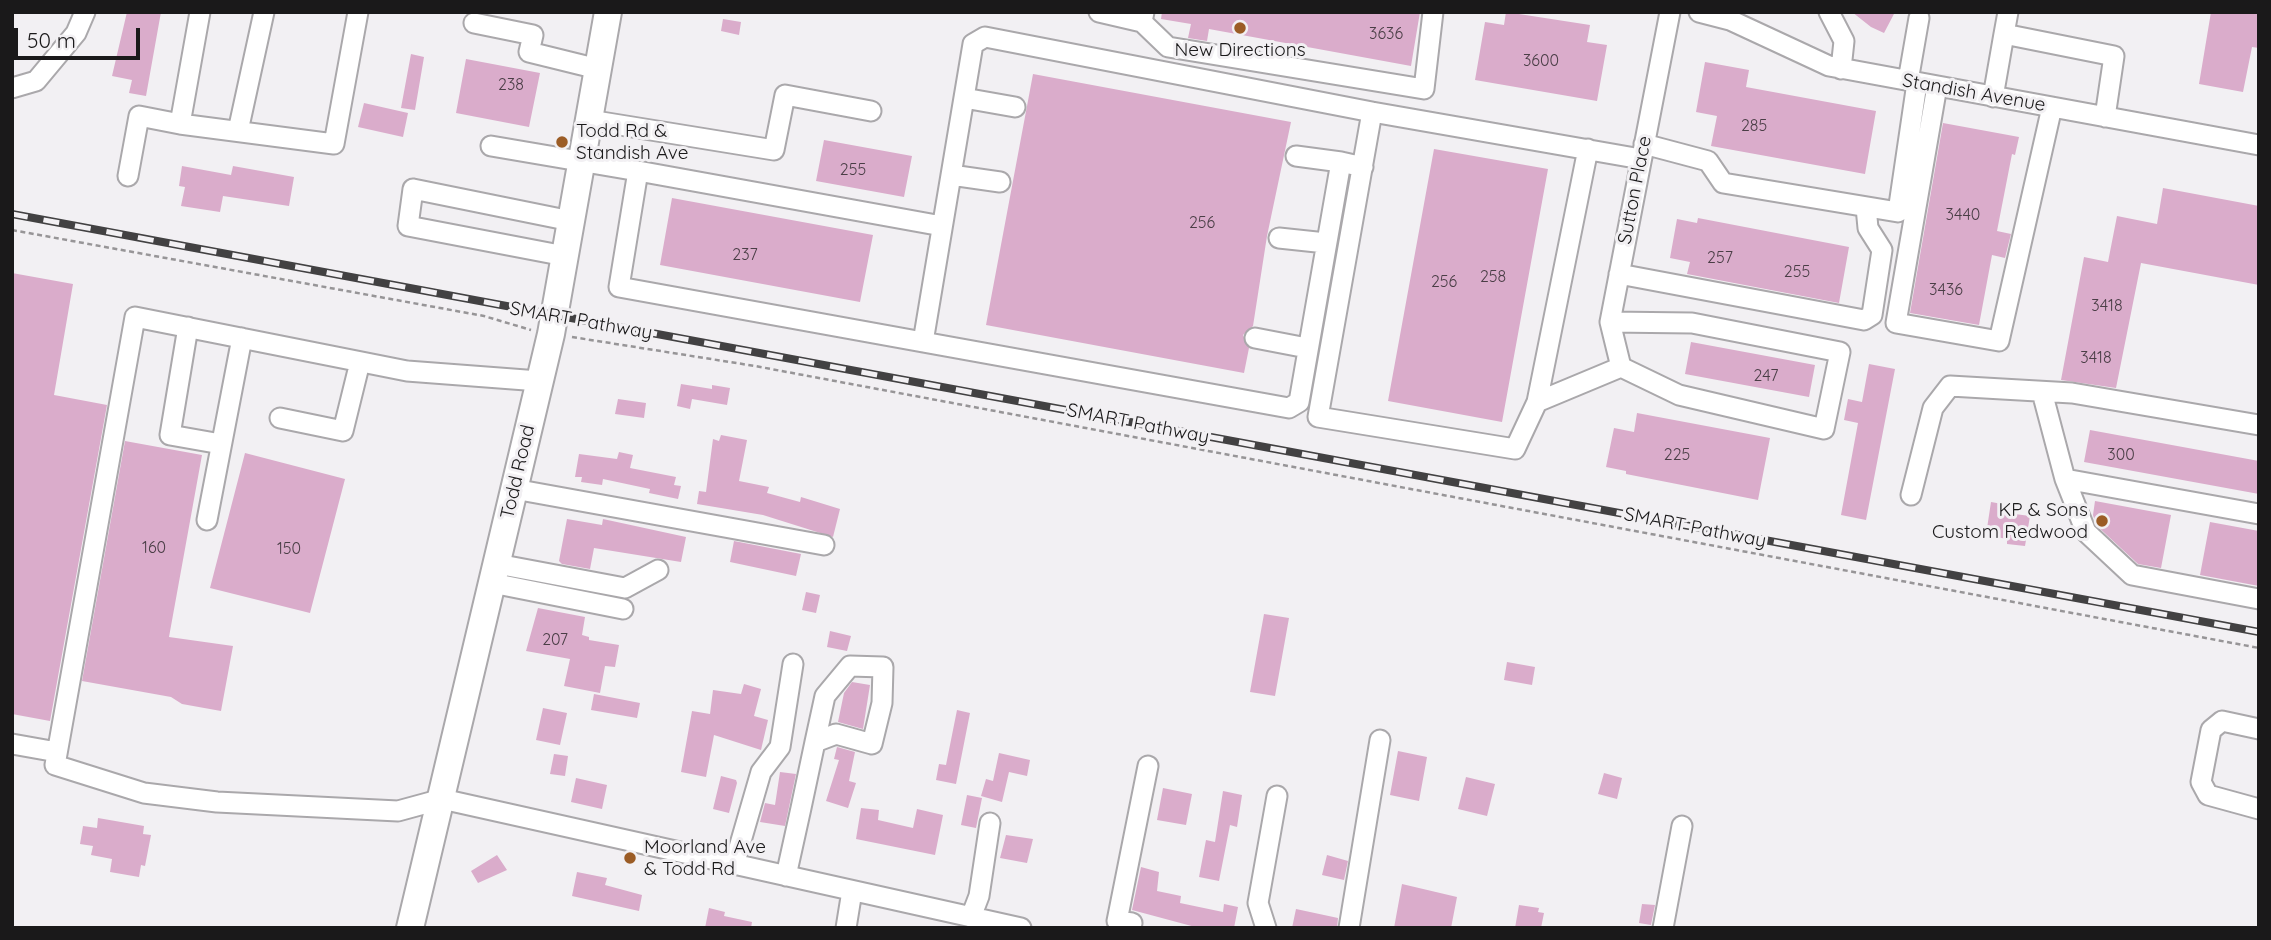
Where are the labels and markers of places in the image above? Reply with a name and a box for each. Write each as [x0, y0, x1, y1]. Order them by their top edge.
marker: New Directions [1232, 20, 1248, 36]
place label: New Directions [1174, 39, 1306, 61]
place label: Todd Rd & Standish Ave [576, 120, 689, 164]
marker: Todd Rd & Standish Ave [554, 134, 570, 150]
place label: KP & Sons Custom Redwood [1932, 499, 2088, 543]
marker: KP & Sons Custom Redwood [2094, 513, 2110, 529]
place label: Moorland Ave & Todd Rd [644, 836, 766, 880]
marker: Moorland Ave & Todd Rd [622, 850, 638, 866]

